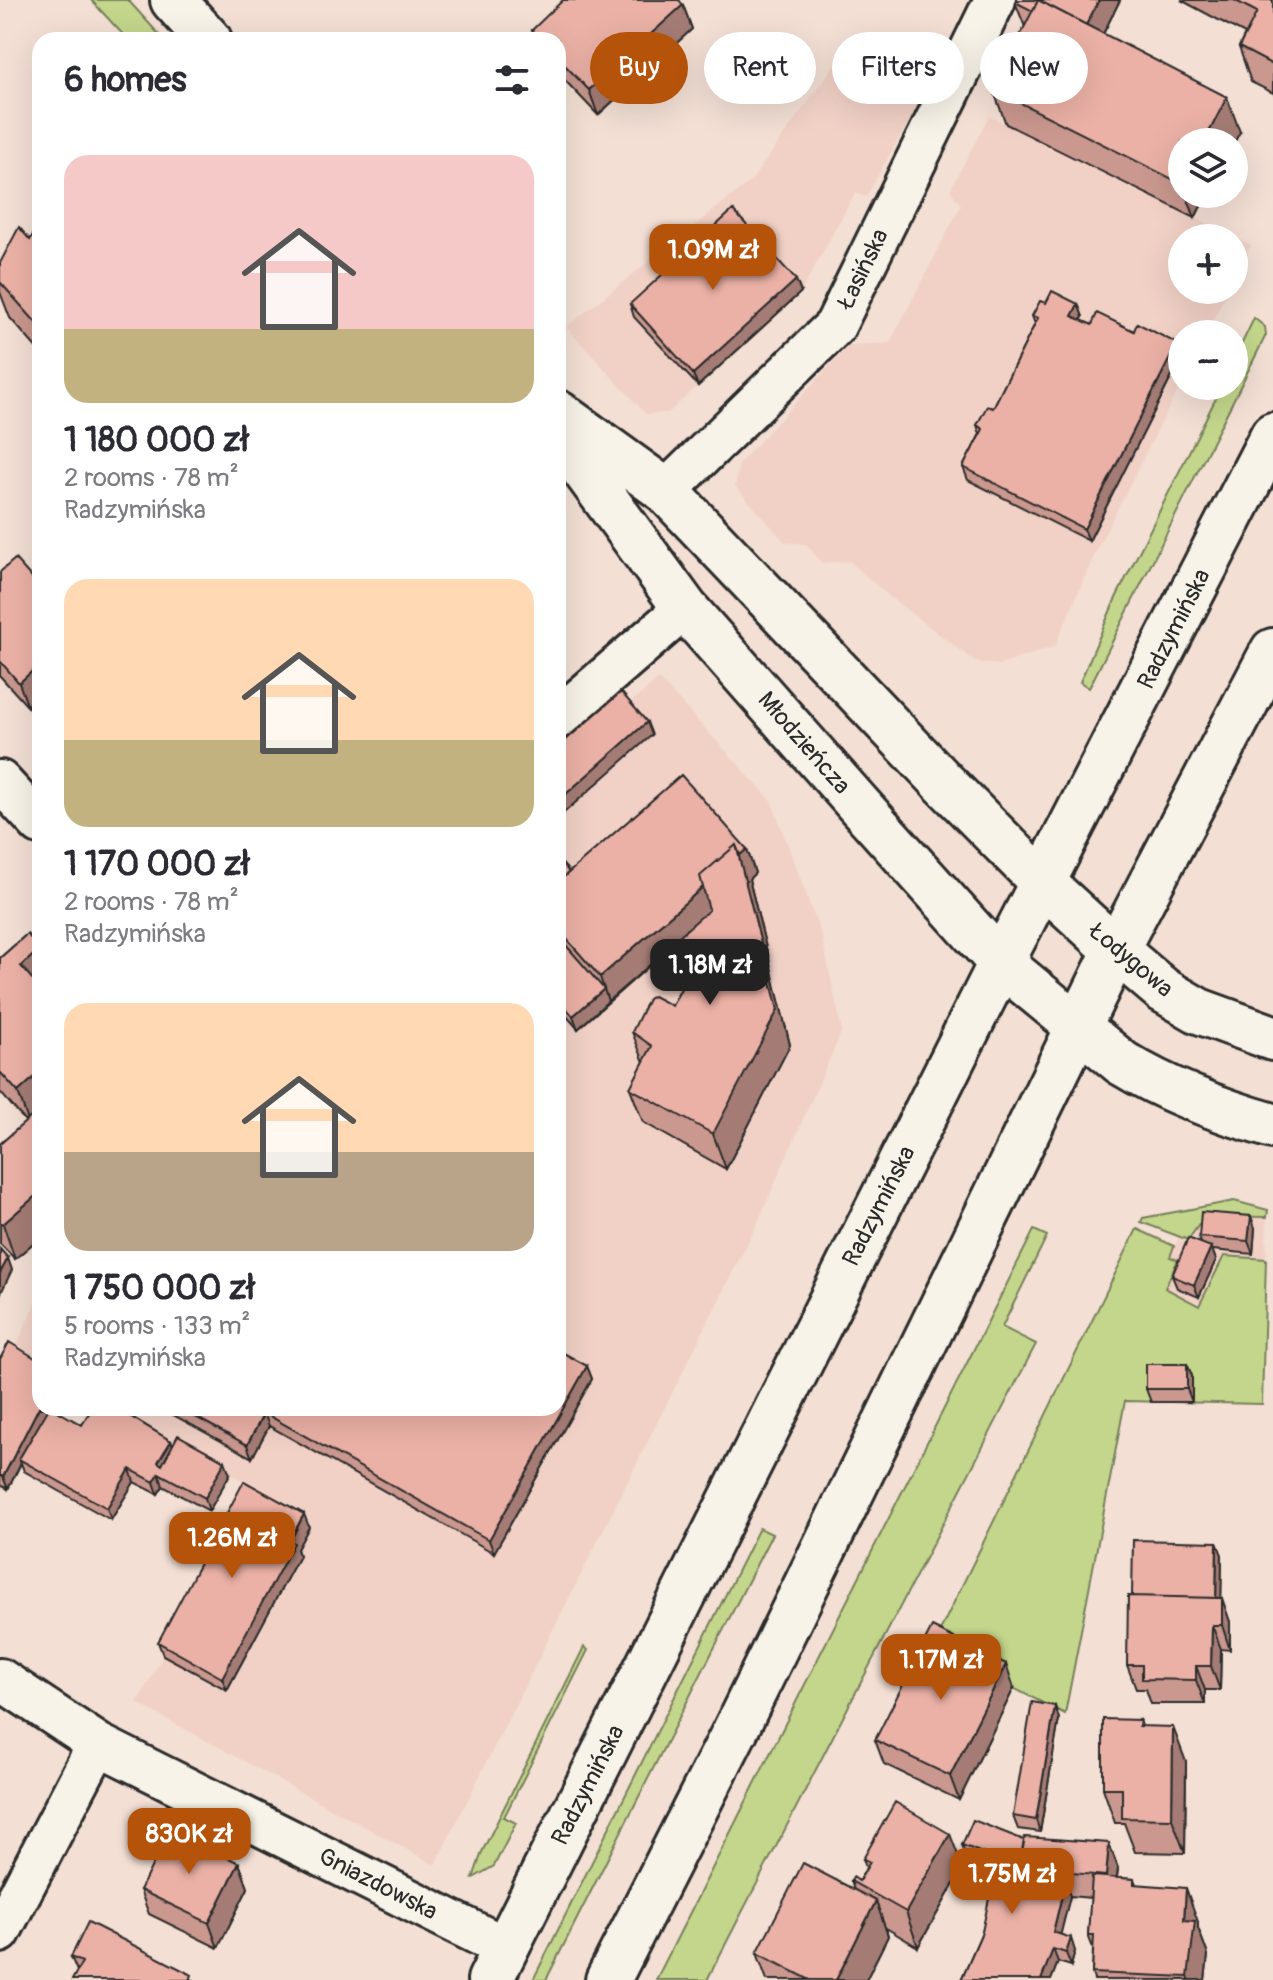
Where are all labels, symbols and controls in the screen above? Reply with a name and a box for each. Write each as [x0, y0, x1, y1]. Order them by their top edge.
chip: Buy [590, 32, 688, 104]
chip: Rent [704, 32, 816, 104]
chip: Filters [832, 32, 964, 104]
chip: New [980, 32, 1088, 104]
icon: filters [490, 58, 534, 102]
text: 6 homes [64, 59, 187, 102]
map controls [1168, 128, 1248, 400]
button: layers [1168, 128, 1248, 208]
icon: home [227, 207, 371, 351]
pin: 1.09M zł [630, 224, 796, 292]
street label: Łasińska [830, 224, 895, 316]
button: + [1168, 224, 1248, 304]
text: 1.09M zł [667, 234, 759, 266]
button: − [1168, 320, 1248, 400]
text: 1 180 000 zł [64, 419, 249, 462]
text: 2 rooms · 78 m² [64, 462, 239, 494]
text: Radzymińska [64, 494, 206, 526]
street label: Radzymińska [1131, 564, 1217, 694]
icon: home [227, 631, 371, 775]
street label: Młodzieńcza [752, 686, 856, 800]
text: 1 170 000 zł [64, 843, 250, 886]
text: 2 rooms · 78 m² [64, 886, 239, 918]
street label: Łodygowa [1082, 915, 1179, 1003]
text: Radzymińska [64, 918, 206, 950]
pin: 1.18M zł [627, 939, 793, 1007]
text: 1.18M zł [668, 949, 752, 981]
icon: home [227, 1055, 371, 1199]
street label: Radzymińska [836, 1141, 922, 1271]
text: 1 750 000 zł [64, 1267, 255, 1310]
text: 5 rooms · 133 m² [64, 1310, 250, 1342]
text: Radzymińska [64, 1342, 206, 1374]
pin: 1.26M zł [149, 1512, 315, 1580]
text: 1.26M zł [187, 1522, 277, 1554]
pin: 1.17M zł [858, 1634, 1024, 1702]
text: 1.17M zł [899, 1644, 983, 1676]
street label: Radzymińska [545, 1720, 631, 1850]
pin: 830K zł [115, 1808, 263, 1876]
text: 830K zł [146, 1818, 232, 1850]
street label: Gniazdowska [314, 1842, 442, 1926]
pin: 1.75M zł [929, 1848, 1095, 1916]
text: 1.75M zł [968, 1858, 1056, 1890]

